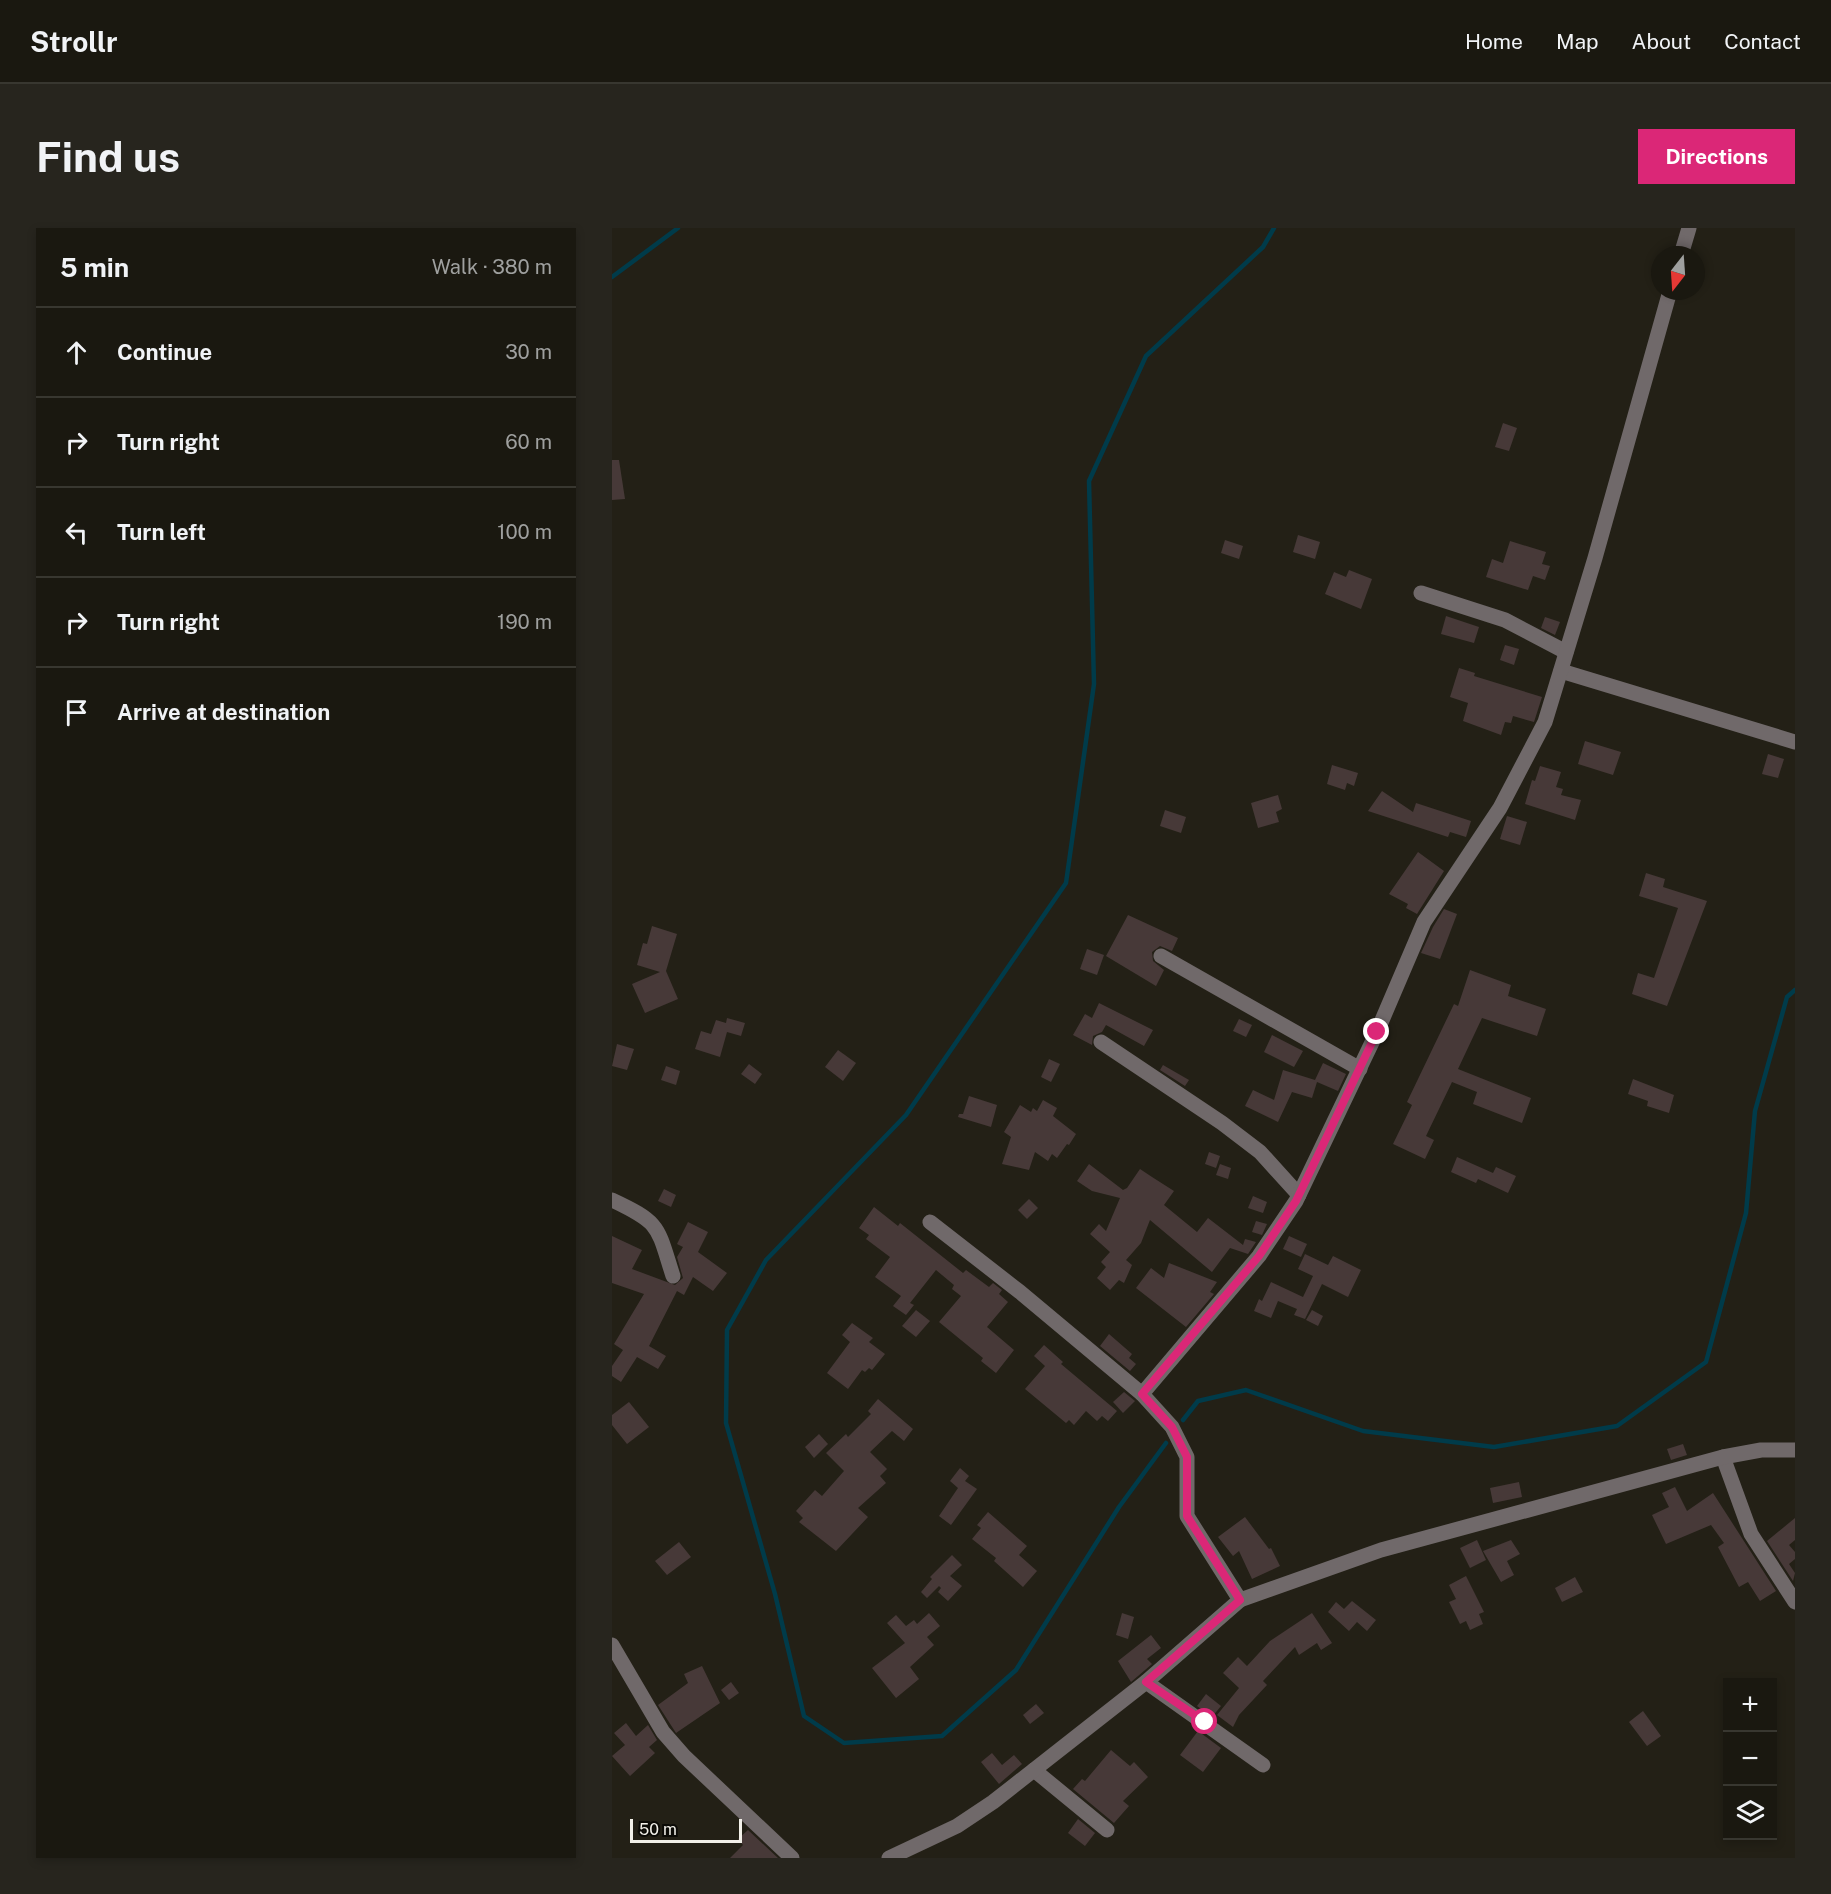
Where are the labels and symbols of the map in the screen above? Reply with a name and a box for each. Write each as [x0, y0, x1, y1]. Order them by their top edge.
north arrow [1651, 246, 1705, 300]
route end [1363, 1018, 1389, 1044]
route start [1191, 1708, 1217, 1734]
scale bar [630, 1816, 742, 1844]

